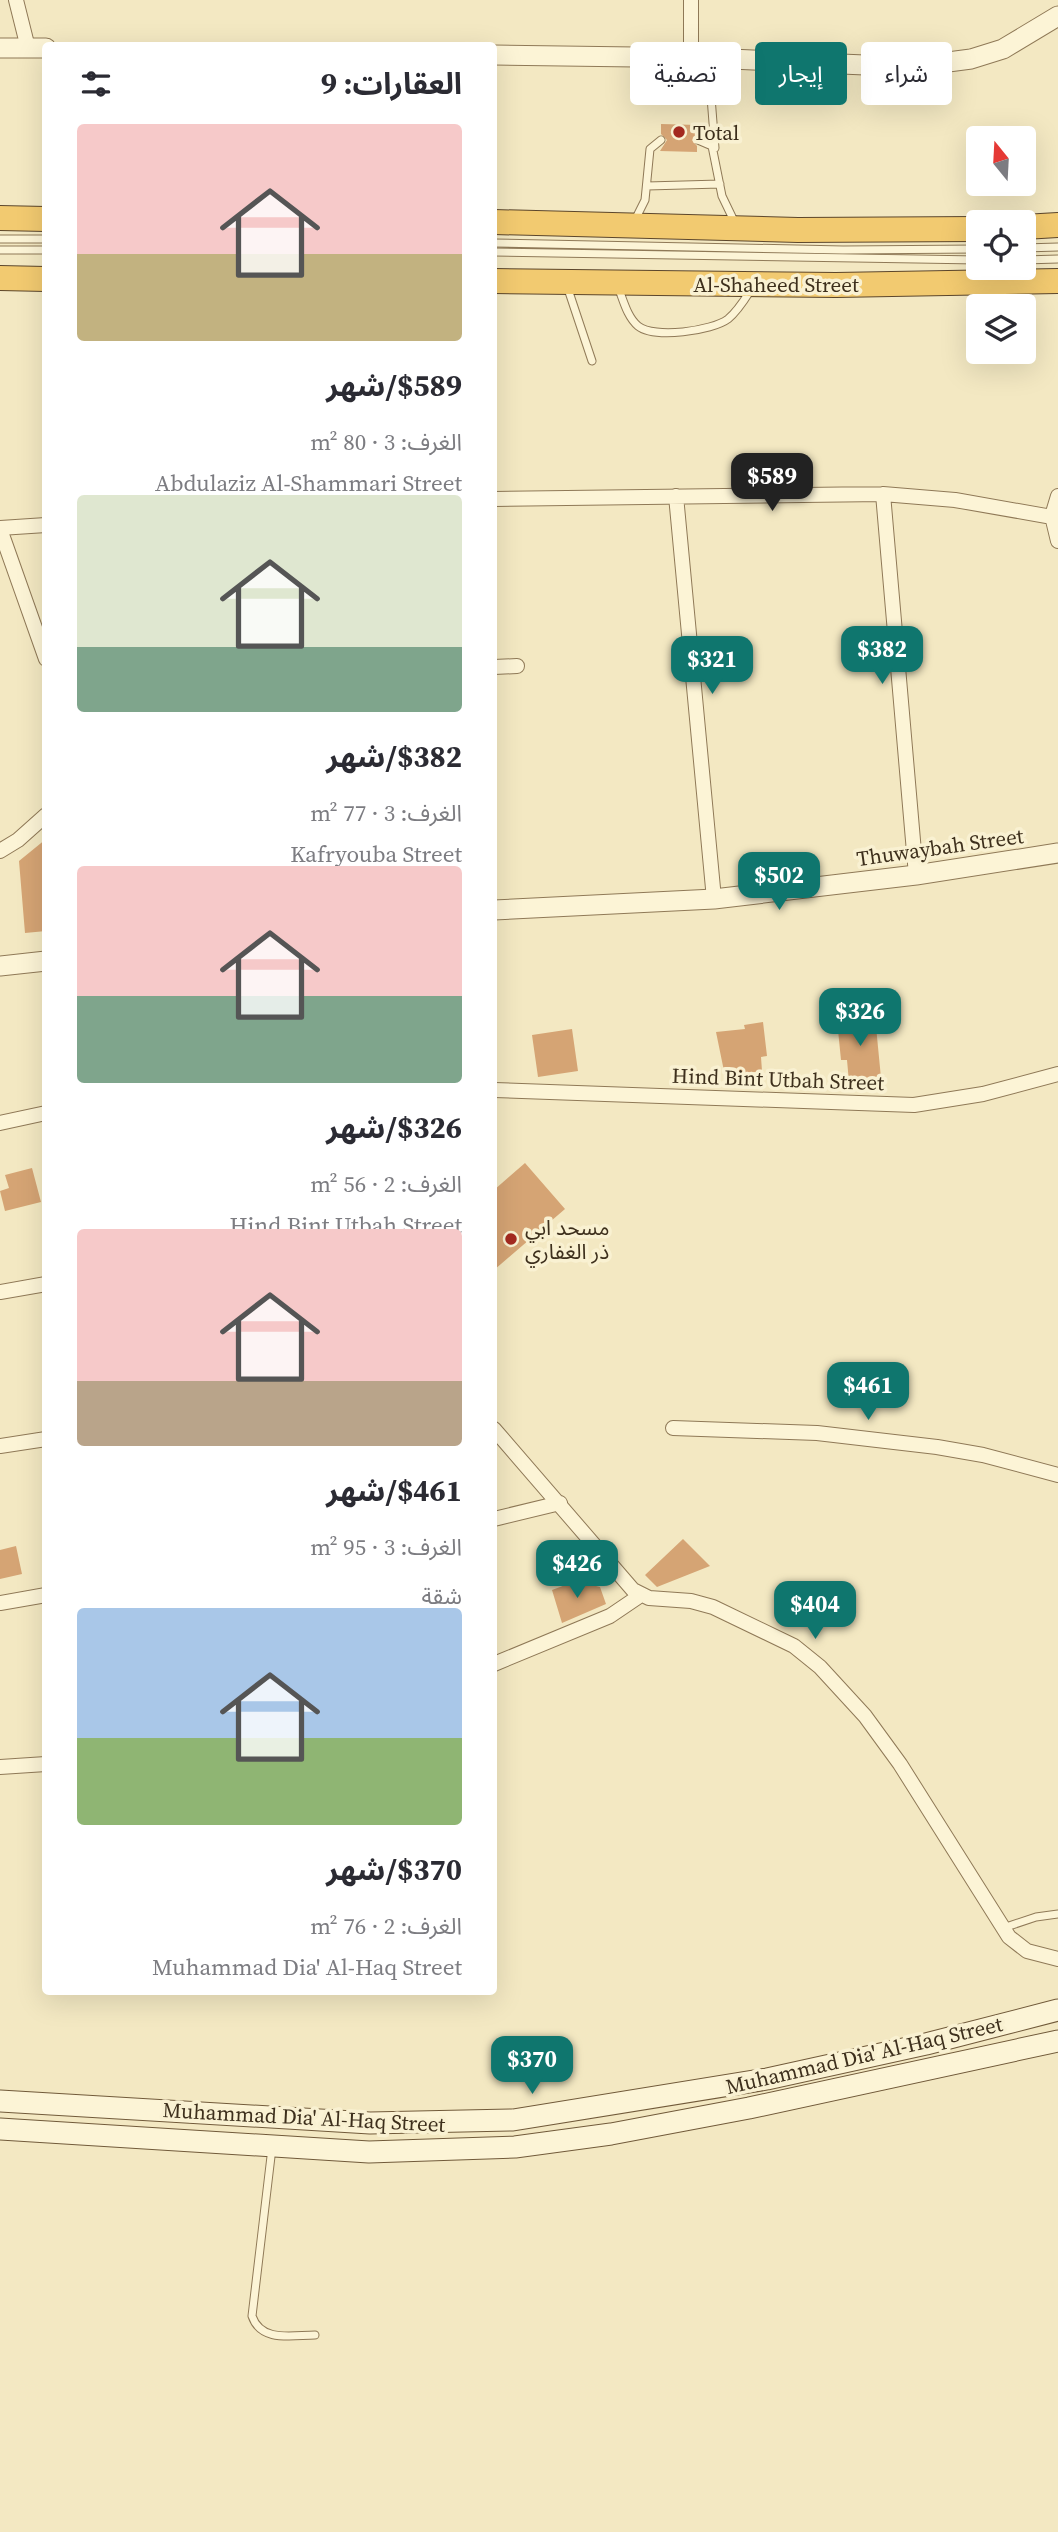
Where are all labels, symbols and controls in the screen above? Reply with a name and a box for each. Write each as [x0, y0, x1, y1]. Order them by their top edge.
chip: تصفية [630, 42, 741, 105]
chip: إيجار [755, 42, 847, 105]
chip: شراء [861, 42, 952, 105]
text: العقارات: 9 [321, 63, 462, 104]
icon: filters [77, 65, 115, 103]
place label: Total [693, 118, 739, 147]
marker: Total [671, 124, 687, 140]
north arrow [966, 126, 1036, 196]
map controls [966, 126, 1036, 364]
icon: home [207, 170, 333, 296]
button: locate [966, 210, 1036, 280]
street label: Al-Shaheed Street [693, 270, 859, 299]
button: layers [966, 294, 1036, 364]
text: $589/شهر [326, 365, 462, 406]
text: الغرف: 3 · 80 m² [310, 426, 462, 458]
pin: $589 [731, 454, 813, 513]
text: $589 [747, 460, 797, 492]
text: Abdulaziz Al-Shammari Street [155, 467, 462, 499]
icon: home [207, 541, 333, 667]
pin: $382 [841, 626, 923, 686]
text: $382 [857, 633, 907, 665]
pin: $321 [671, 636, 753, 696]
text: $321 [687, 643, 737, 675]
text: $382/شهر [326, 736, 462, 777]
text: الغرف: 3 · 77 m² [310, 797, 462, 829]
street label: Thuwaybah Street [855, 821, 1025, 873]
text: Kafryouba Street [290, 838, 462, 870]
pin: $502 [738, 852, 820, 912]
text: $502 [754, 859, 804, 891]
icon: home [207, 912, 333, 1038]
pin: $326 [819, 988, 901, 1048]
text: $326 [835, 995, 885, 1027]
street label: Hind Bint Utbah Street [671, 1061, 885, 1097]
text: $326/شهر [326, 1107, 462, 1148]
text: الغرف: 2 · 56 m² [310, 1168, 462, 1200]
text: Hind Bint Utbah Street [229, 1209, 462, 1241]
place label: مسحد ابي ذر الغفاري [525, 1213, 609, 1267]
marker: مسحد ابي ذر الغفاري [503, 1231, 519, 1247]
icon: home [207, 1274, 333, 1400]
pin: $461 [827, 1362, 909, 1422]
text: $461 [843, 1369, 893, 1401]
text: $461/شهر [326, 1470, 462, 1511]
text: الغرف: 3 · 95 m² [310, 1531, 462, 1563]
pin: $426 [536, 1540, 618, 1600]
text: $426 [552, 1547, 602, 1579]
text: شقة [421, 1580, 462, 1612]
pin: $404 [774, 1582, 856, 1641]
text: $404 [790, 1588, 840, 1620]
icon: home [207, 1654, 333, 1780]
text: $370/شهر [326, 1849, 462, 1890]
text: الغرف: 2 · 76 m² [310, 1910, 462, 1942]
text: Muhammad Dia' Al-Haq Street [152, 1951, 462, 1983]
street label: Muhammad Dia' Al-Haq Street [723, 2009, 1005, 2101]
pin: $370 [491, 2036, 573, 2096]
text: $370 [507, 2043, 557, 2075]
street label: Muhammad Dia' Al-Haq Street [162, 2095, 446, 2139]

